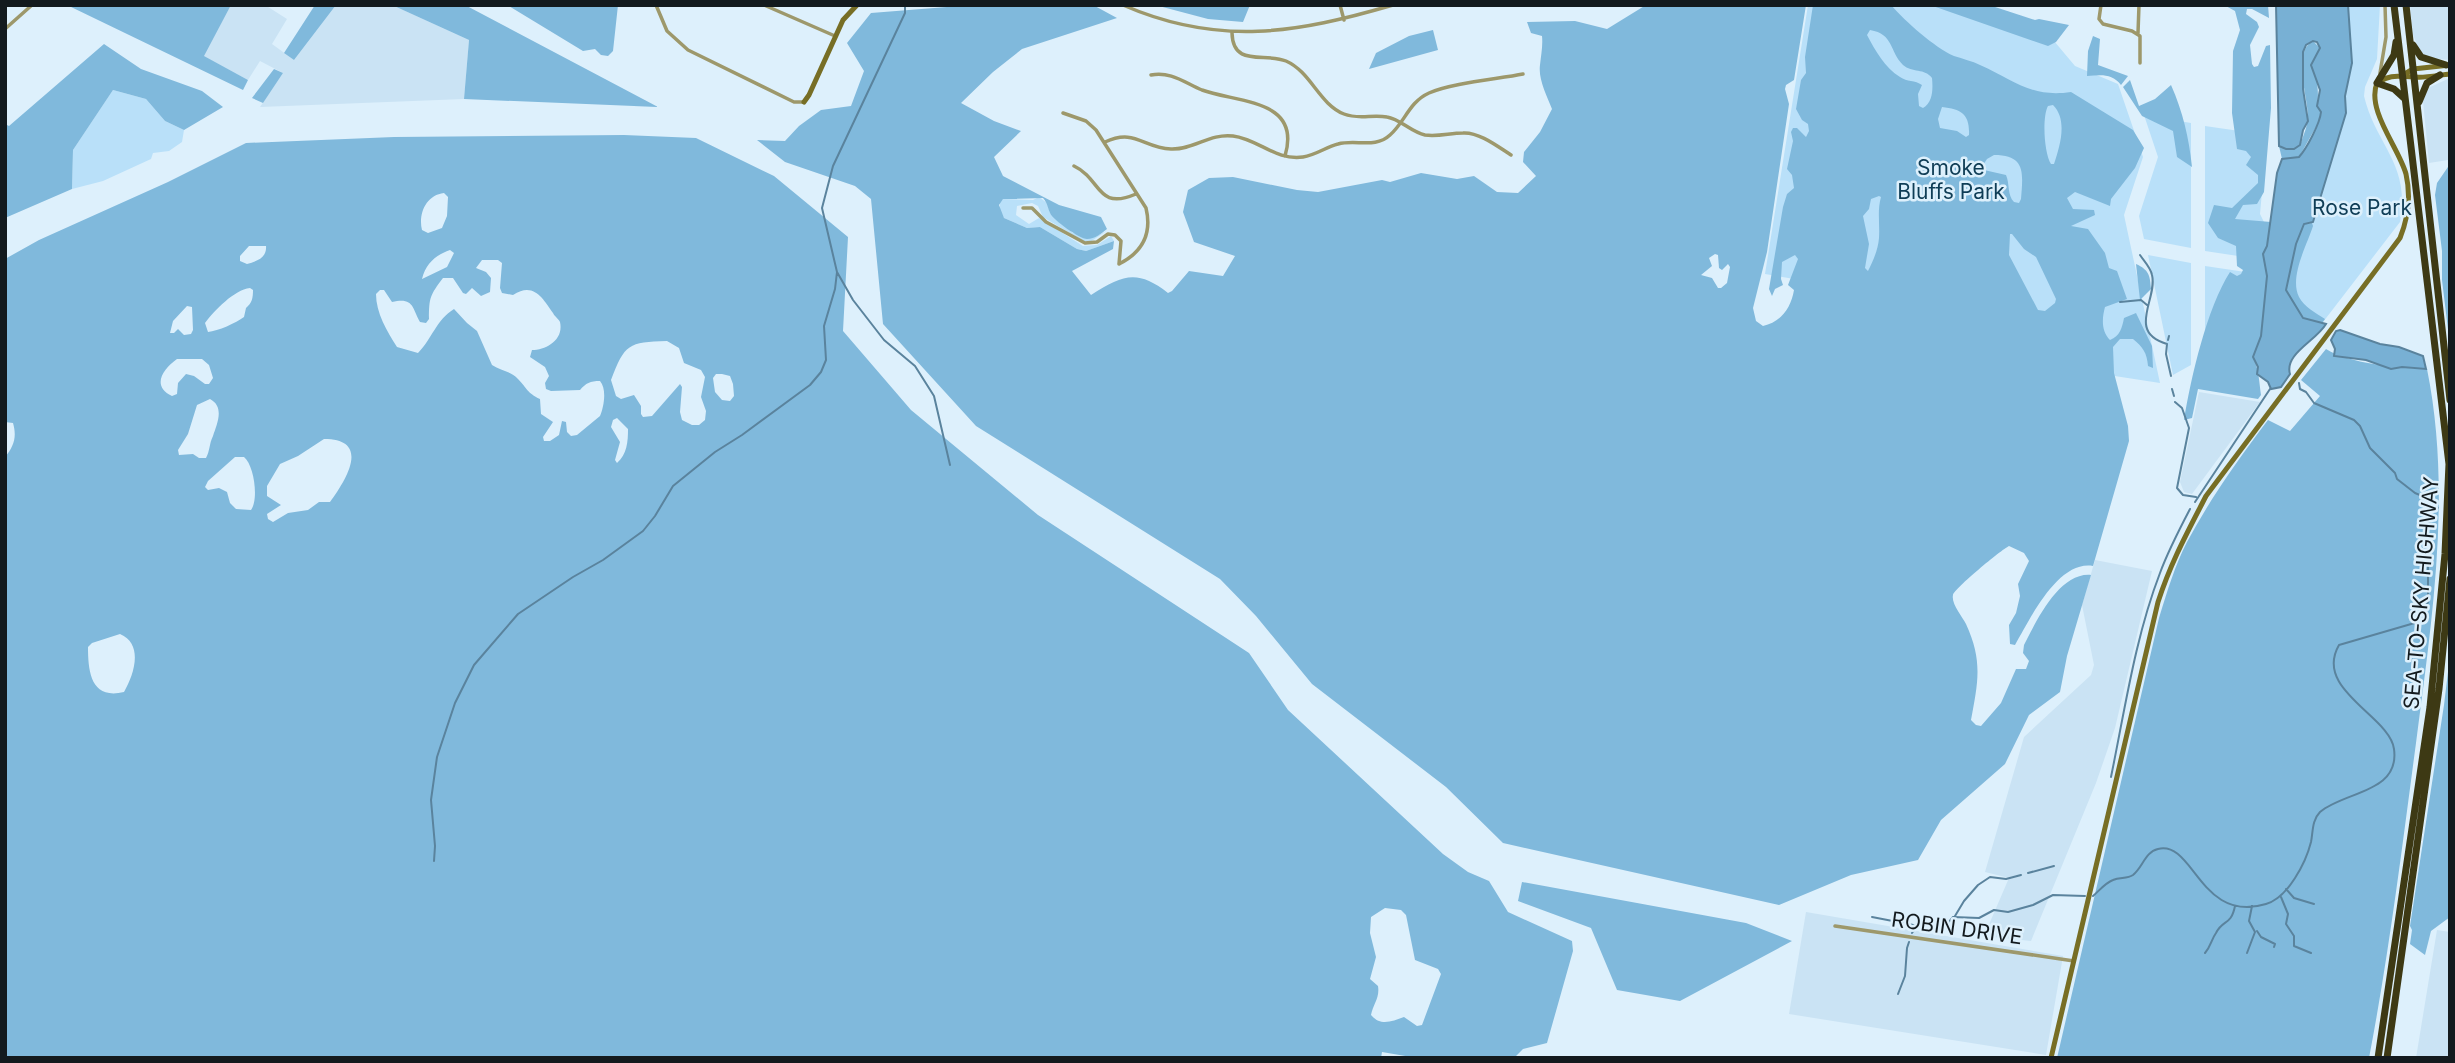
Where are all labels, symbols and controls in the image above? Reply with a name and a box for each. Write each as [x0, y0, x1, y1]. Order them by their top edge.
park label: Smoke Bluffs Park [1897, 155, 2005, 204]
park label: Rose Park [2312, 195, 2412, 220]
street label: SEA-TO-SKY HIGHWAY [2398, 476, 2444, 710]
street label: ROBIN DRIVE [1890, 906, 2024, 950]

